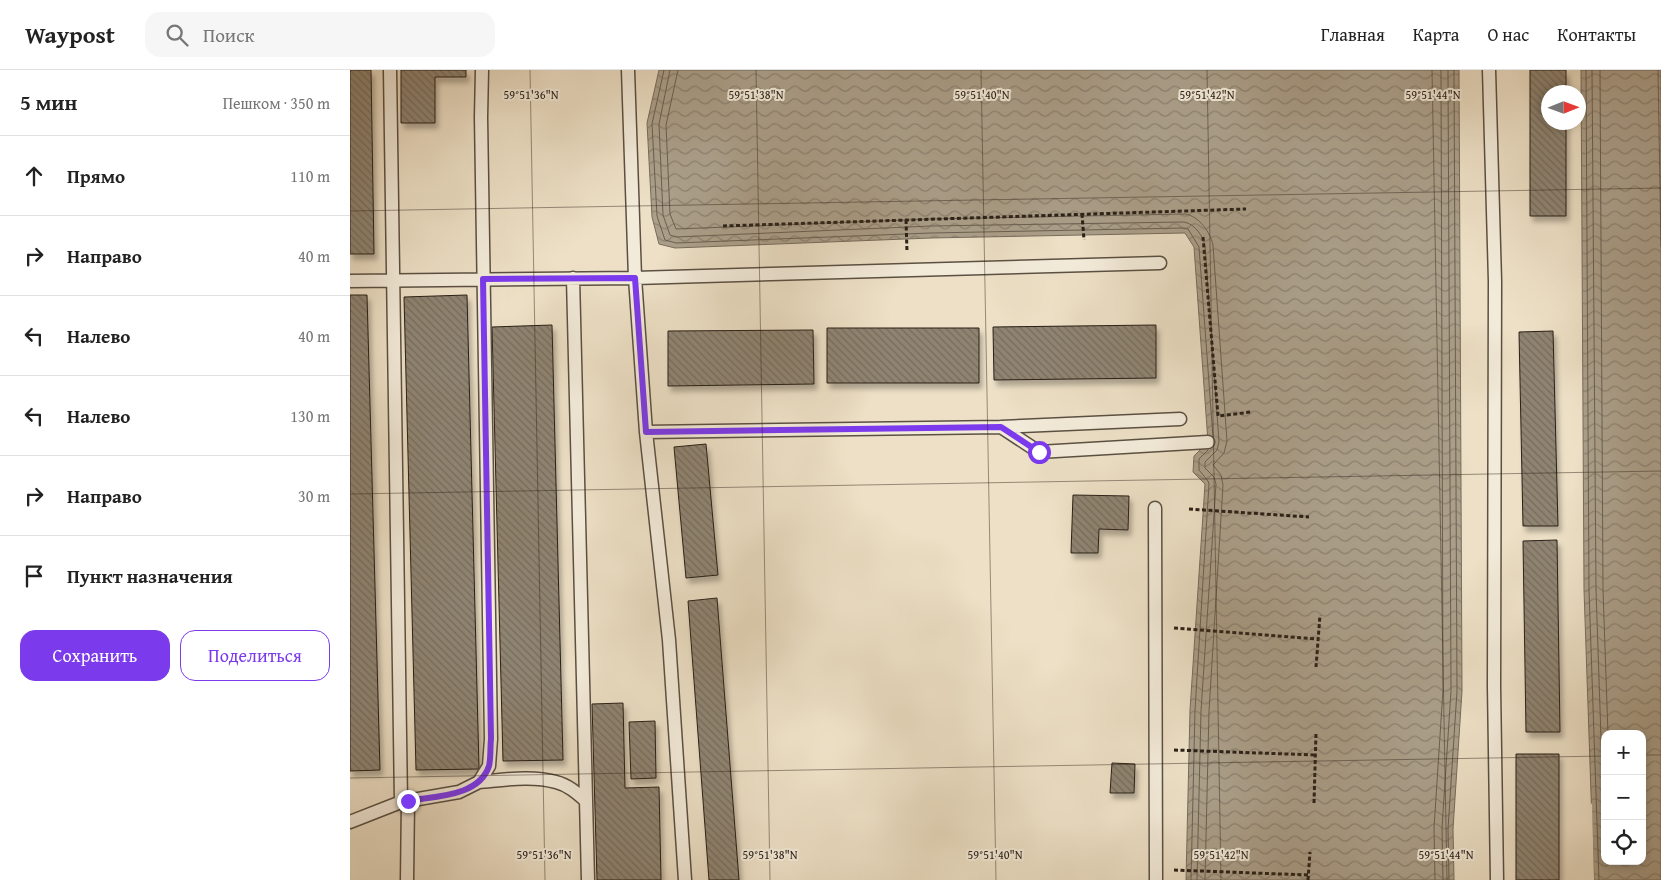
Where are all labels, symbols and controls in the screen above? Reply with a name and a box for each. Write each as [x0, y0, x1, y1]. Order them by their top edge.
search box [145, 12, 495, 57]
text: Waypost [25, 17, 115, 52]
icon: search [163, 21, 191, 49]
text: Поиск [203, 21, 255, 49]
text: Главная [1321, 21, 1385, 48]
text: Карта [1413, 21, 1459, 48]
text: О нас [1487, 21, 1529, 48]
text: Контакты [1557, 21, 1636, 48]
north arrow [1541, 85, 1586, 130]
text: 59°51'36"N [503, 86, 559, 103]
text: 59°51'38"N [728, 86, 784, 103]
text: 59°51'40"N [954, 86, 1010, 103]
text: 59°51'42"N [1179, 86, 1235, 103]
text: 59°51'44"N [1405, 86, 1461, 103]
text: 5 мин [20, 87, 77, 118]
text: Пешком · 350 m [223, 91, 330, 115]
icon: ahead [20, 162, 48, 190]
text: Прямо [67, 162, 125, 190]
text: 110 m [290, 164, 330, 188]
icon: right [20, 242, 48, 270]
text: Направо [67, 242, 142, 270]
text: 40 m [298, 244, 330, 268]
icon: left [20, 322, 48, 350]
text: Налево [67, 322, 130, 350]
text: 40 m [298, 324, 330, 348]
icon: left [20, 402, 48, 430]
text: Налево [67, 402, 130, 430]
text: 130 m [290, 404, 330, 428]
route start [1028, 441, 1051, 464]
icon: right [20, 482, 48, 510]
text: Направо [67, 482, 142, 510]
text: 30 m [298, 484, 330, 508]
icon: arrive [20, 562, 48, 590]
text: Пункт назначения [67, 562, 233, 590]
button: Сохранить [20, 630, 170, 681]
button: Поделиться [180, 630, 330, 681]
map controls [1601, 730, 1646, 865]
button: + [1601, 730, 1646, 775]
button: − [1601, 775, 1646, 820]
route end [397, 790, 420, 813]
button: locate [1601, 820, 1646, 865]
text: 59°51'36"N [516, 846, 572, 863]
text: 59°51'38"N [742, 846, 798, 863]
text: 59°51'40"N [967, 846, 1023, 863]
text: 59°51'42"N [1193, 846, 1249, 863]
text: 59°51'44"N [1418, 846, 1474, 863]

